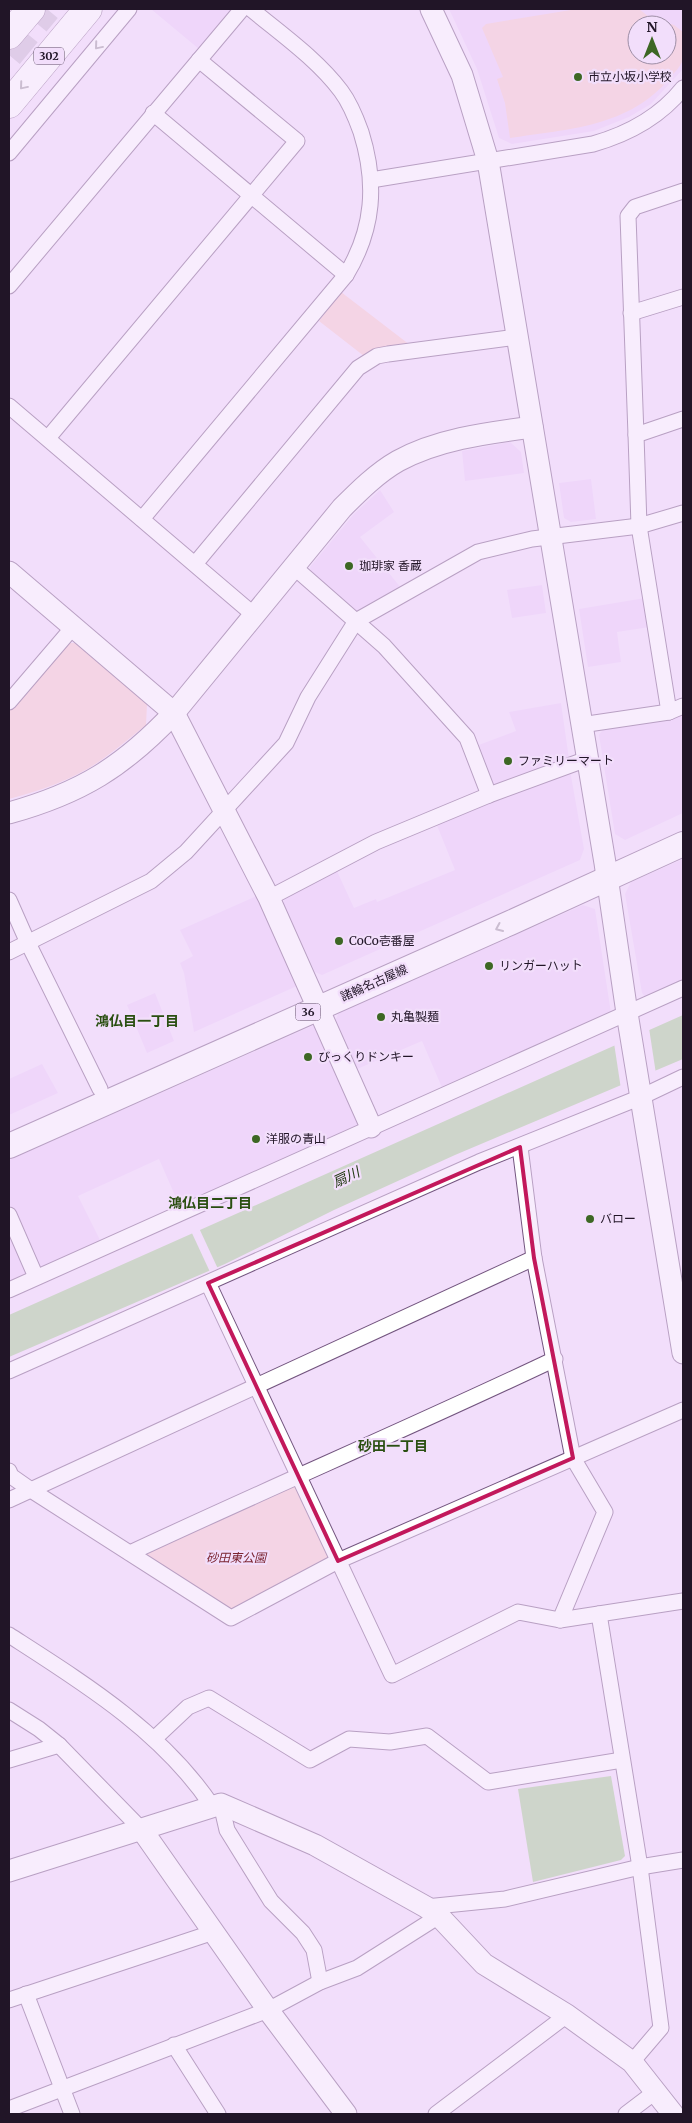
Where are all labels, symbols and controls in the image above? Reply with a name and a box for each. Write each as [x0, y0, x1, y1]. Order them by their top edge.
north arrow [627, 15, 677, 65]
text: N [646, 18, 658, 36]
one-way arrow [96, 40, 104, 49]
road number: 302 [34, 48, 64, 64]
place label: 市立小坂小学校 [588, 69, 672, 84]
marker: 市立小坂小学校 [572, 71, 584, 83]
one-way arrow [20, 81, 29, 90]
place label: 珈琲家 香蔵 [359, 558, 422, 573]
marker: 珈琲家 香蔵 [343, 560, 355, 572]
place label: ファミリーマート [518, 753, 614, 768]
marker: ファミリーマート [502, 755, 514, 767]
one-way arrow [495, 922, 504, 933]
place label: CoCo壱番屋 [349, 933, 415, 948]
marker: CoCo壱番屋 [333, 935, 345, 947]
place label: リンガーハット [499, 958, 583, 973]
marker: リンガーハット [483, 960, 495, 972]
street label: 諸輪名古屋線 [338, 961, 410, 1004]
road number: 36 [296, 1004, 320, 1020]
place label: 丸亀製麺 [391, 1009, 439, 1024]
marker: 丸亀製麺 [375, 1011, 387, 1023]
district label: 鴻仏目一丁目 [95, 1012, 179, 1030]
place label: びっくりドンキー [318, 1049, 414, 1064]
marker: びっくりドンキー [302, 1051, 314, 1063]
place label: 洋服の青山 [266, 1131, 326, 1146]
marker: 洋服の青山 [250, 1133, 262, 1145]
water label: 扇川 [330, 1162, 364, 1191]
district label: 鴻仏目二丁目 [168, 1194, 252, 1212]
place label: バロー [600, 1211, 636, 1226]
marker: バロー [584, 1213, 596, 1225]
district label: 砂田一丁目 [358, 1437, 428, 1455]
park label: 砂田東公園 [206, 1550, 268, 1565]

